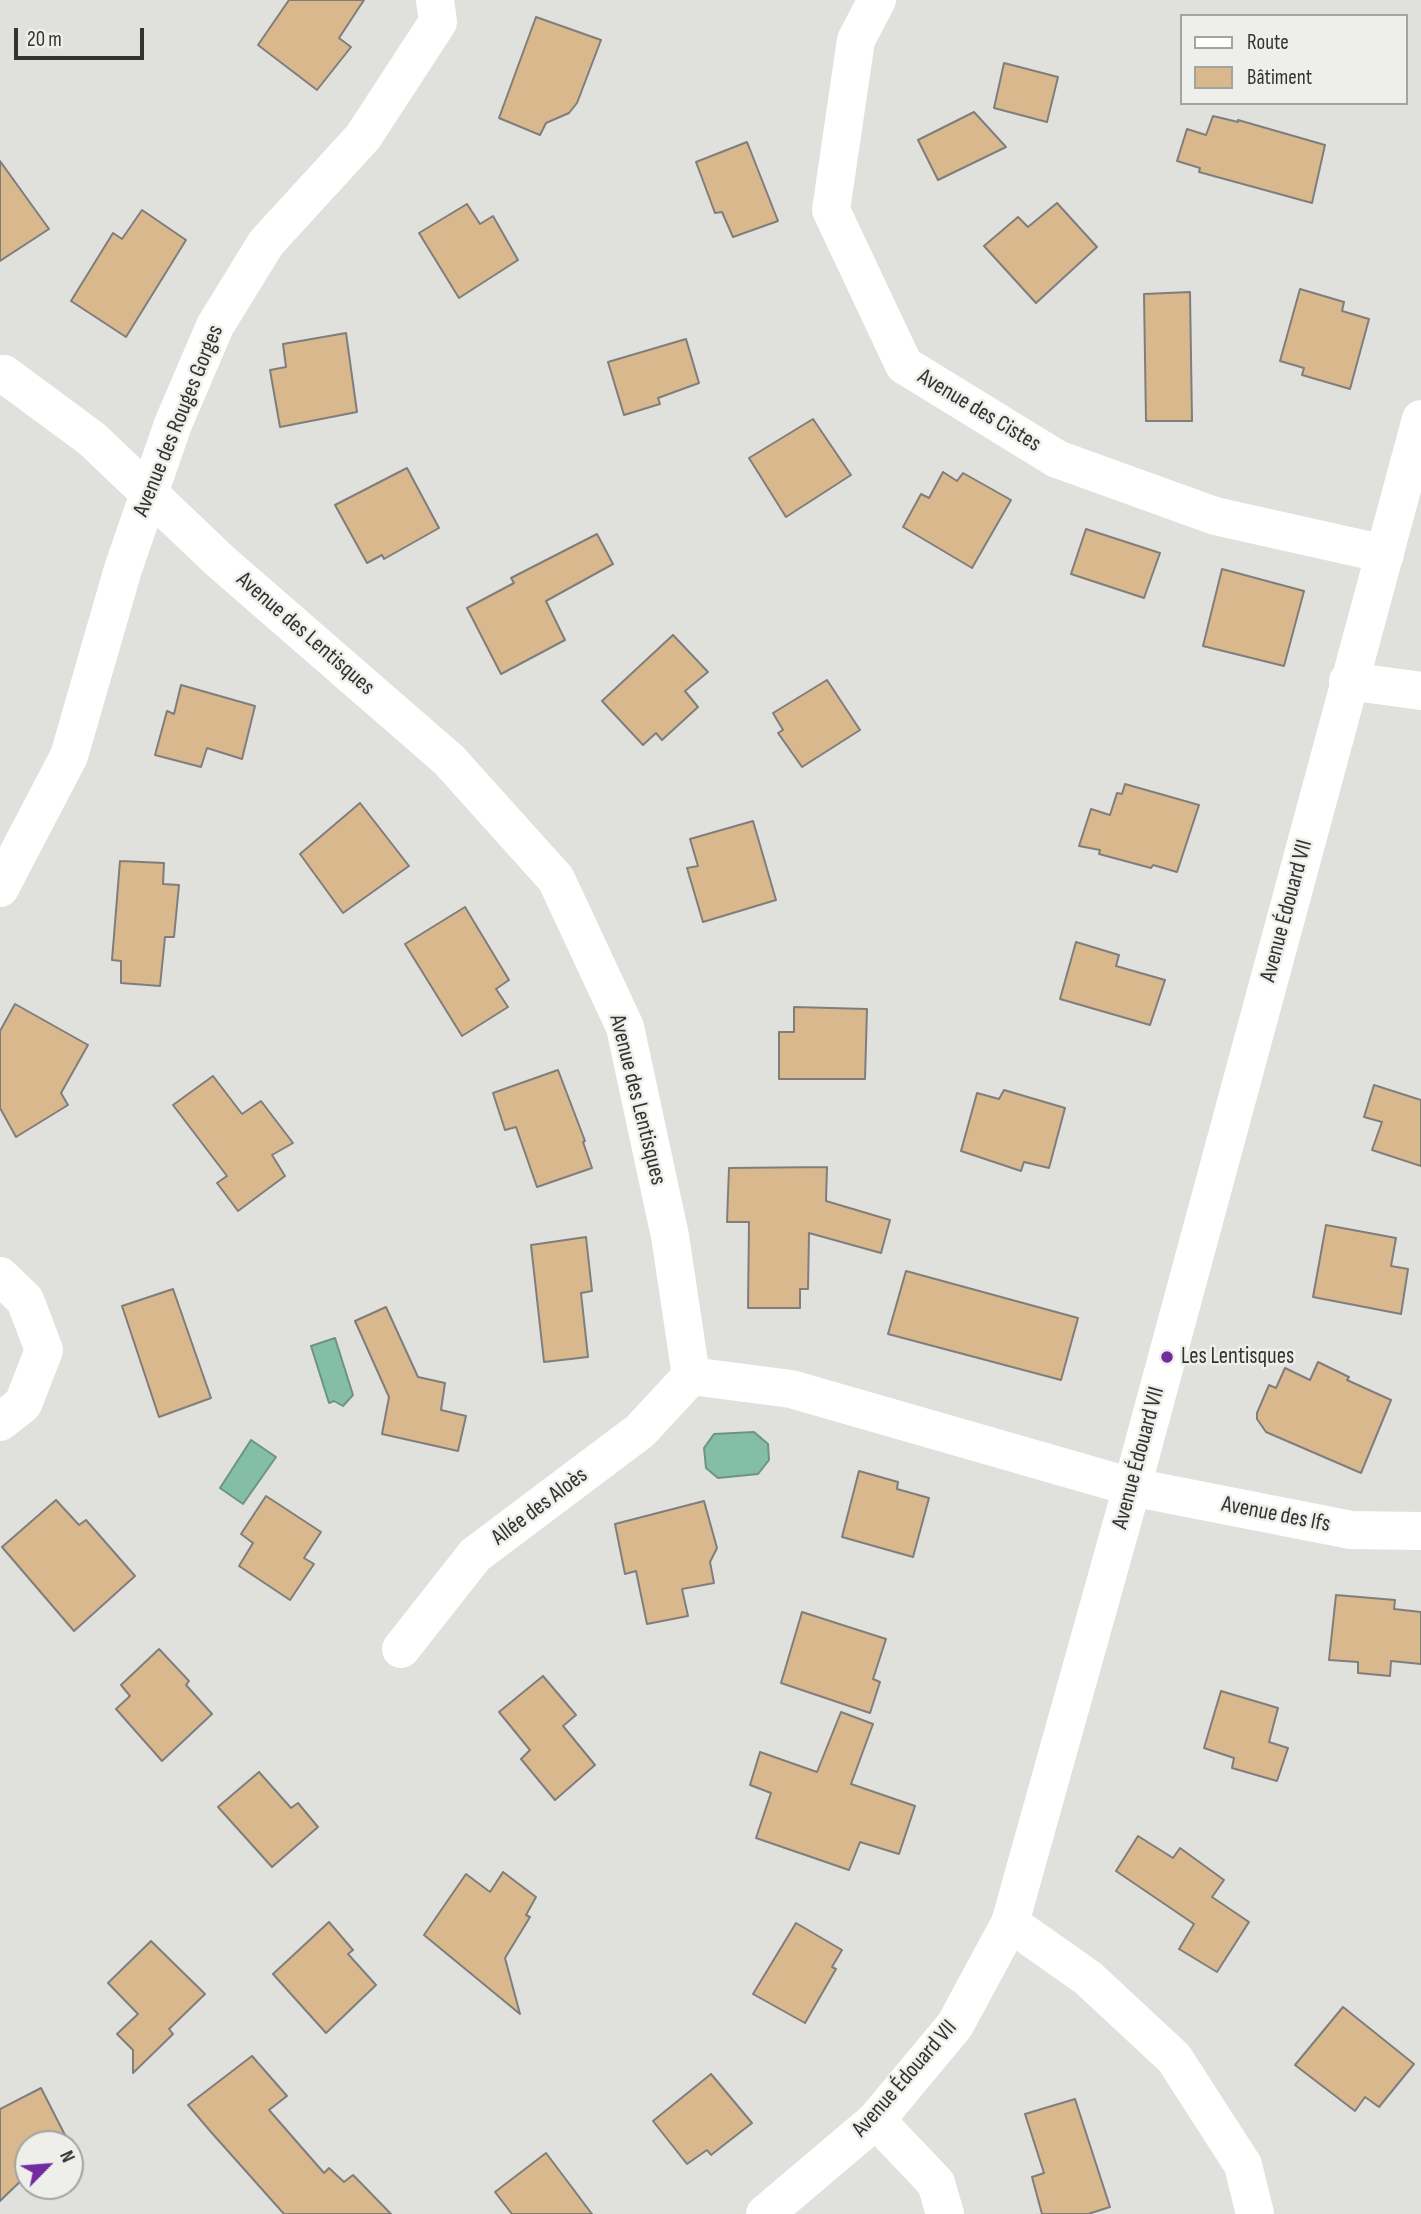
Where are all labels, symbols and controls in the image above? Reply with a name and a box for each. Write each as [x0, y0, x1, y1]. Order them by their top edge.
scale bar [18, 14, 147, 58]
legend [1180, 14, 1407, 105]
text: 20 m [27, 27, 62, 52]
text: Route [1247, 30, 1289, 55]
text: Bâtiment [1247, 65, 1312, 90]
street label: Avenue des Rouges Gorges [128, 321, 230, 521]
street label: Avenue des Cistes [912, 363, 1046, 459]
street label: Avenue des Lentisques [230, 566, 380, 702]
street label: Avenue Édouard VII [1255, 837, 1319, 985]
street label: Avenue des Lentisques [603, 1012, 671, 1188]
place label: Les Lentisques [1181, 1343, 1294, 1371]
marker: Les Lentisques [1159, 1349, 1175, 1365]
street label: Avenue Édouard VII [1107, 1384, 1171, 1532]
street label: Allée des Aloès [487, 1462, 593, 1552]
street label: Avenue des Ifs [1219, 1491, 1333, 1539]
street label: Avenue Édouard VII [847, 2015, 963, 2143]
north arrow [14, 2130, 84, 2200]
text: N [54, 2147, 79, 2166]

